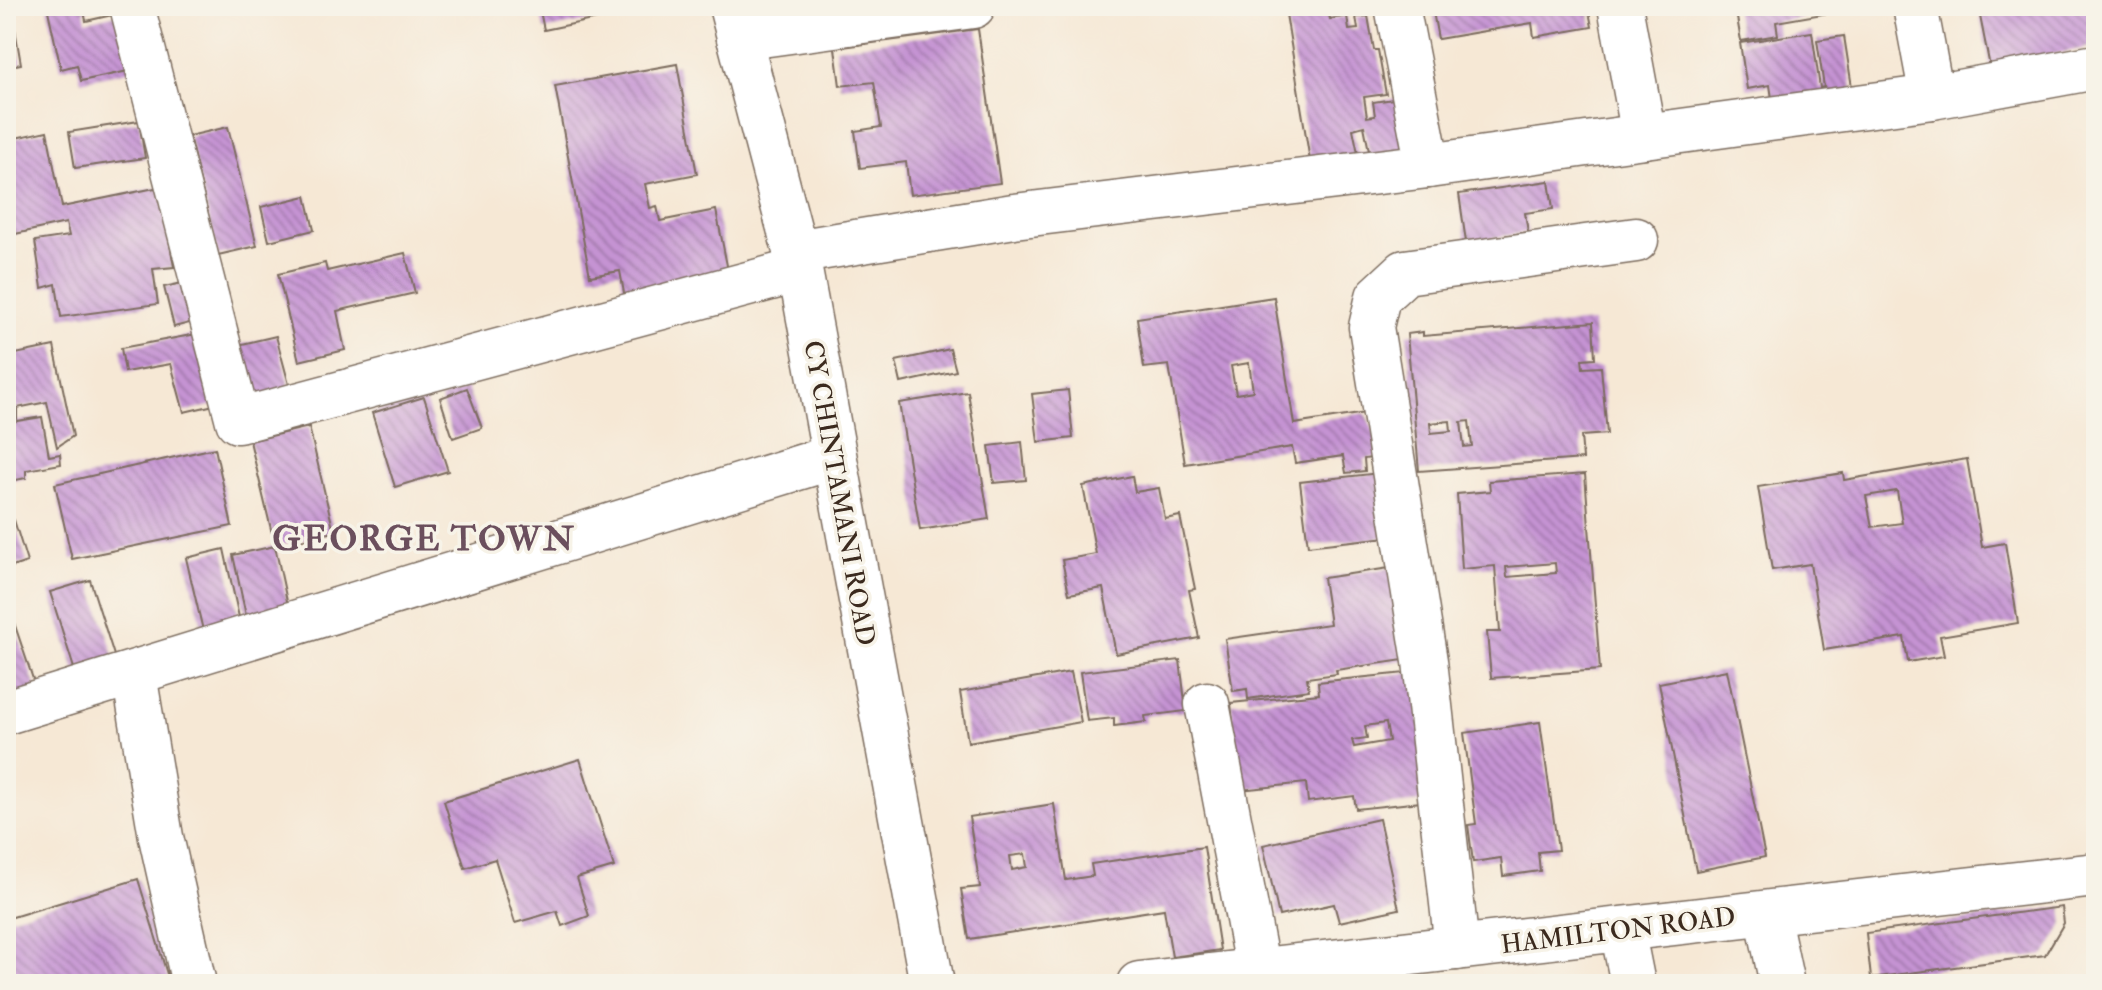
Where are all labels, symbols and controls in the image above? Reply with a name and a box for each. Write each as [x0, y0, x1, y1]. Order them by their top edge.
street label: CY CHINTAMANI ROAD [796, 338, 882, 648]
district label: GEORGE TOWN [272, 518, 576, 561]
street label: HAMILTON ROAD [1499, 901, 1737, 961]

